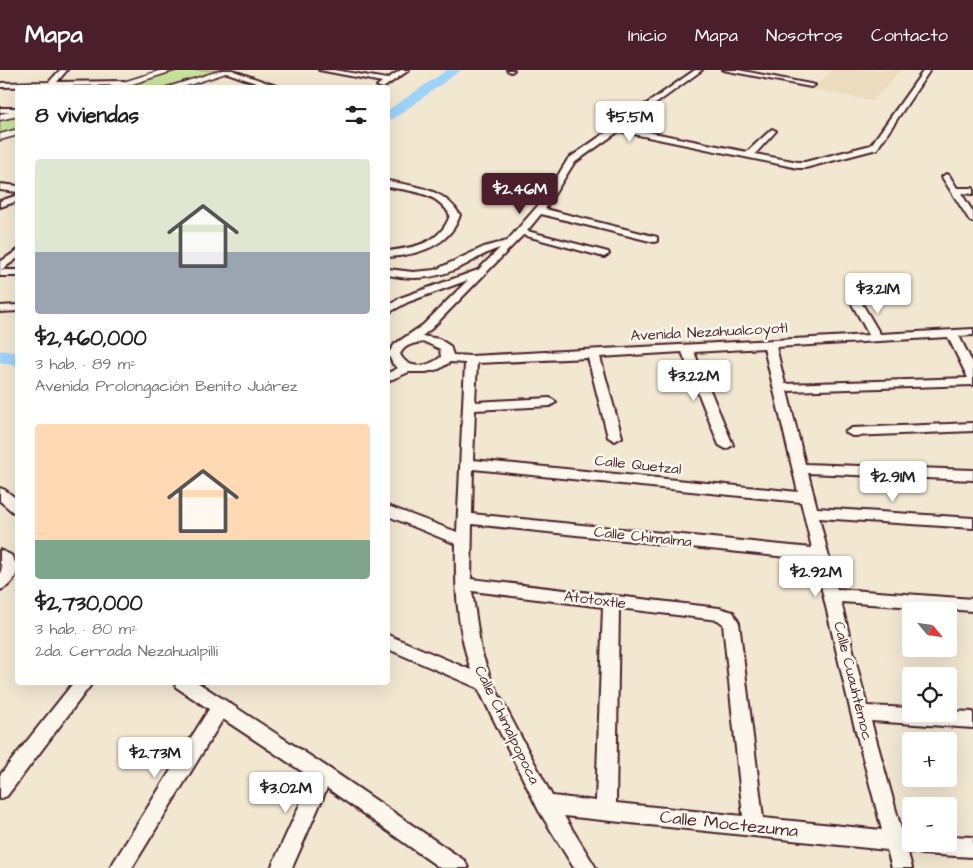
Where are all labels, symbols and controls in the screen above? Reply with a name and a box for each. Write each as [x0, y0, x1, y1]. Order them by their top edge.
text: Mapa [25, 18, 83, 52]
text: Inicio [628, 23, 667, 48]
text: Mapa [695, 23, 738, 48]
text: Nosotros [766, 23, 843, 48]
text: Contacto [871, 23, 948, 48]
pin: $5.5M [595, 100, 665, 143]
text: 8 viviendas [35, 101, 139, 130]
icon: filters [342, 101, 370, 129]
text: $5.5M [606, 106, 654, 128]
pin: $2.46M [479, 172, 561, 215]
text: $2.46M [493, 178, 547, 200]
icon: home [158, 191, 248, 281]
pin: $3.21M [837, 272, 919, 315]
text: $3.21M [856, 278, 900, 300]
street label: Avenida Nezahualcoyotl [630, 317, 788, 348]
text: $2,460,000 [35, 324, 147, 353]
text: 3 hab. · 89 m² [35, 353, 136, 375]
pin: $3.22M [653, 360, 735, 402]
text: $3.22M [669, 365, 719, 387]
text: Avenida Prolongación Benito Juárez [35, 375, 298, 397]
street label: Calle Quetzal [594, 450, 682, 480]
icon: home [158, 456, 248, 546]
pin: $2.91M [852, 460, 934, 503]
text: $2.91M [871, 466, 915, 488]
street label: Calle Chimalma [593, 521, 693, 553]
pin: $2.92M [775, 556, 857, 598]
text: $2.92M [790, 561, 842, 583]
street label: Atotoxtle [563, 586, 627, 614]
text: $2,730,000 [35, 589, 143, 618]
north arrow [902, 602, 958, 658]
map controls [902, 602, 957, 852]
text: 3 hab. · 80 m² [35, 618, 137, 640]
street label: Calle Cuauhtémoc [828, 619, 878, 743]
text: 2da. Cerrada Nezahualpilli [35, 640, 218, 662]
street label: Calle Chimalpopoca [469, 662, 545, 788]
button: locate [902, 667, 957, 722]
button: + [902, 732, 957, 787]
pin: $2.73M [114, 736, 196, 779]
text: $2.73M [129, 742, 181, 764]
pin: $3.02M [245, 772, 327, 814]
text: $3.02M [260, 777, 312, 799]
button: − [902, 797, 957, 852]
street label: Calle Moctezuma [658, 804, 800, 844]

